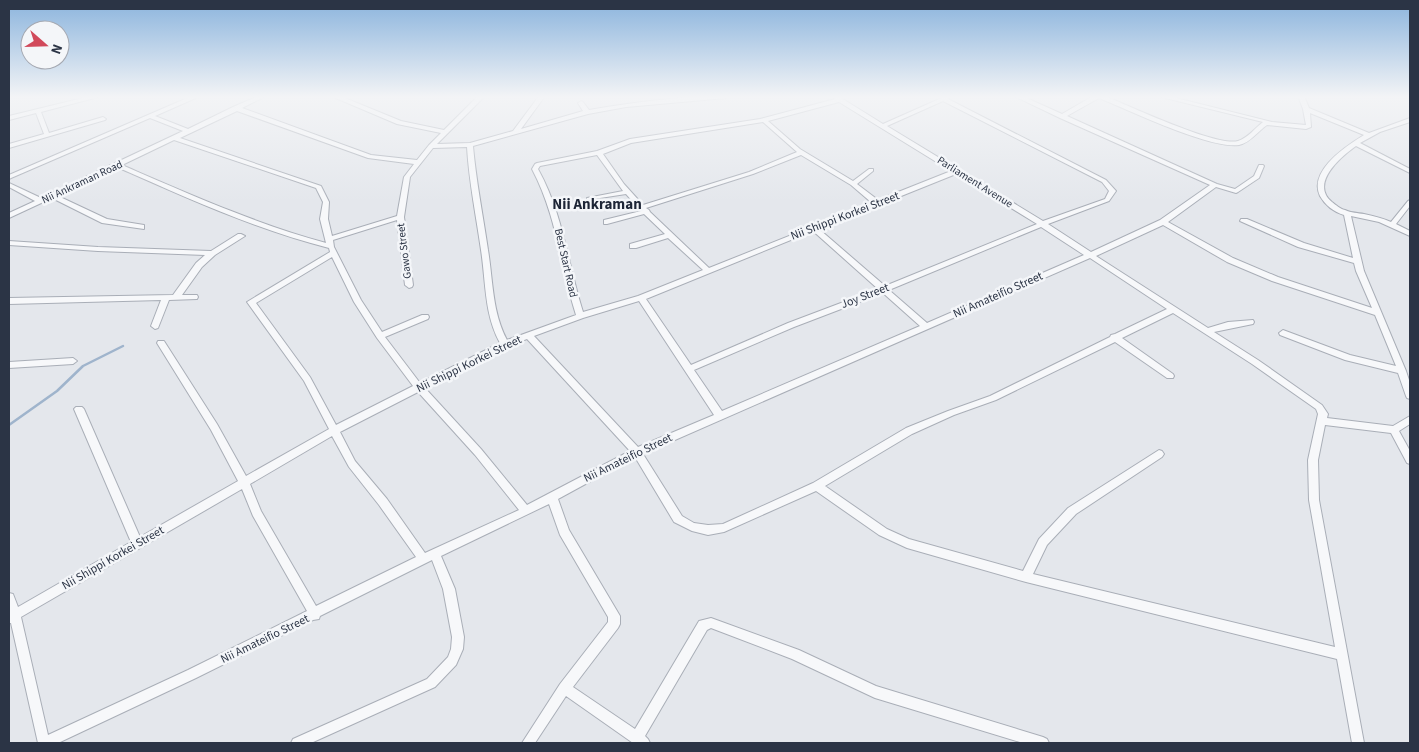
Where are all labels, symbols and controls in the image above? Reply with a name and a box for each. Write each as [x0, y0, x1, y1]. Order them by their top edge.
north arrow [20, 20, 70, 70]
text: N [45, 41, 67, 57]
street label: Parliament Avenue [934, 153, 1016, 212]
street label: Nii Ankraman Road [39, 157, 125, 207]
street label: Nii Shippi Korkei Street [788, 187, 902, 245]
district label: Nii Ankraman [552, 194, 642, 215]
street label: Gawo Street [393, 222, 415, 280]
street label: Best Start Road [551, 227, 581, 299]
street label: Nii Amateifio Street [950, 268, 1046, 322]
street label: Joy Street [838, 279, 892, 313]
street label: Nii Shippi Korkei Street [413, 331, 525, 397]
street label: Nii Amateifio Street [581, 429, 675, 487]
street label: Nii Shippi Korkei Street [59, 522, 167, 594]
street label: Nii Amateifio Street [218, 610, 312, 668]

